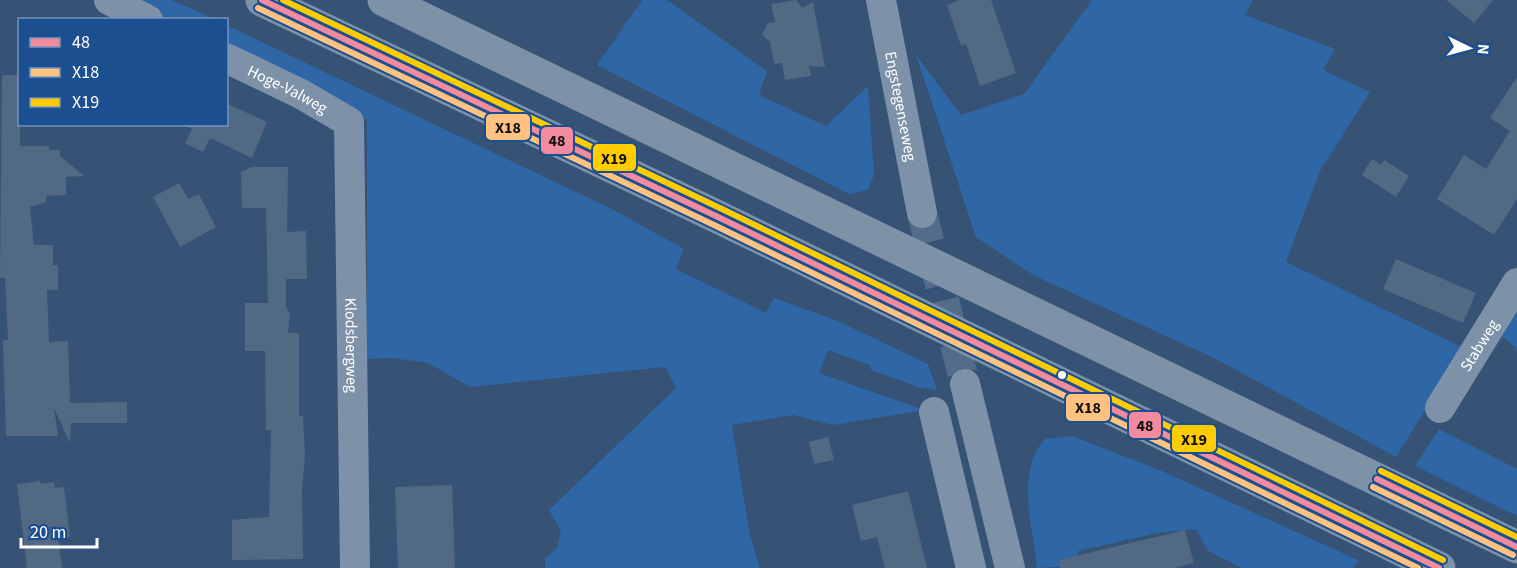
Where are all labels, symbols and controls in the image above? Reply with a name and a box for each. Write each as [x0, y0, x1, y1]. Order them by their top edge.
legend [18, 18, 228, 126]
north arrow [1439, 18, 1499, 78]
text: 48 [72, 30, 90, 55]
text: N [1472, 43, 1494, 55]
street label: Engstegenseweg [879, 50, 922, 163]
text: X18 [72, 60, 99, 85]
street label: Hoge-Valweg [244, 60, 331, 119]
text: X19 [72, 90, 99, 115]
line badge: X18 [485, 113, 531, 141]
text: X18 [495, 117, 521, 139]
line badge: 48 [540, 126, 574, 155]
text: 48 [549, 130, 565, 152]
line badge: X19 [592, 143, 637, 172]
text: X19 [601, 148, 627, 170]
street label: Klodsbergweg [339, 297, 363, 393]
street label: Stabweg [1455, 315, 1504, 376]
unlabelled marker [1056, 369, 1068, 381]
line badge: X18 [1065, 393, 1111, 422]
text: X18 [1075, 397, 1101, 419]
line badge: 48 [1128, 411, 1162, 439]
text: 48 [1137, 415, 1153, 437]
line badge: X19 [1171, 424, 1217, 453]
text: X19 [1181, 429, 1207, 451]
scale bar [21, 511, 98, 549]
text: 20 m [30, 520, 66, 545]

